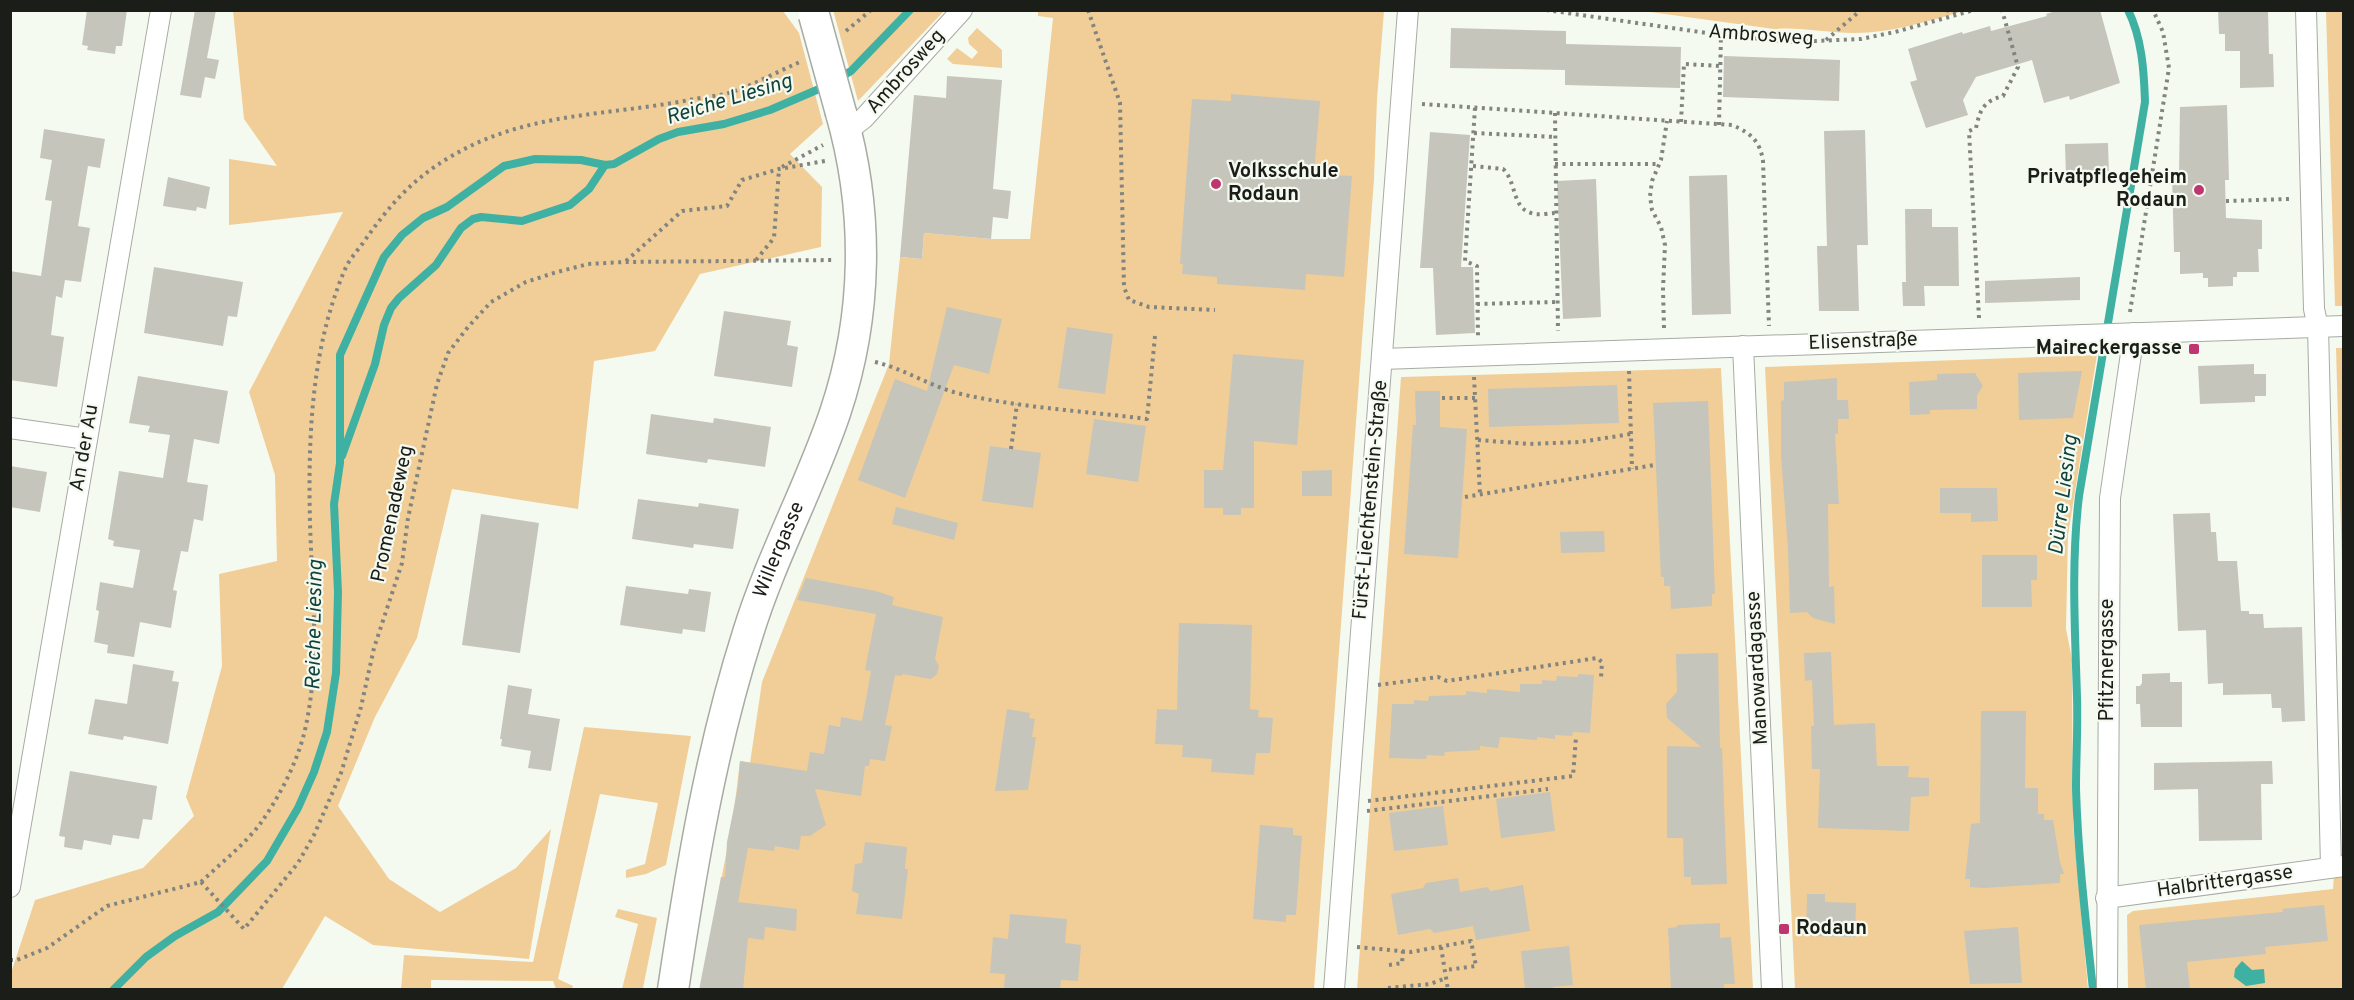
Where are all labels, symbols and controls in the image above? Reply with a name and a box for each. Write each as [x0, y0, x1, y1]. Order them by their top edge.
street label: Ambrosweg [1707, 19, 1815, 53]
street label: Ambrosweg [861, 24, 951, 120]
water label: Reiche Liesing [663, 68, 796, 132]
place label: Volksschule Rodaun [1228, 159, 1339, 208]
place label: Privatpflegeheim Rodaun [2027, 165, 2187, 214]
marker: Volksschule Rodaun [1209, 177, 1223, 191]
marker: Privatpflegeheim Rodaun [2192, 183, 2206, 197]
street label: Elisenstraße [1808, 327, 1918, 357]
place label: Maireckergasse [2036, 336, 2182, 362]
marker: Maireckergasse [2187, 342, 2201, 356]
street label: Fürst-Liechtenstein-Straße [1348, 379, 1394, 621]
street label: An der Au [65, 402, 105, 494]
water label: Dürre Liesing [2043, 433, 2085, 557]
street label: Promenadeweg [366, 443, 420, 585]
street label: Willergasse [748, 498, 811, 602]
water label: Reiche Liesing [300, 559, 330, 691]
street label: Manowardagasse [1741, 590, 1775, 746]
street label: Pfitznergasse [2095, 599, 2121, 721]
street label: Halbrittergasse [2155, 860, 2295, 904]
place label: Rodaun [1796, 916, 1867, 942]
marker: Rodaun [1777, 922, 1791, 936]

